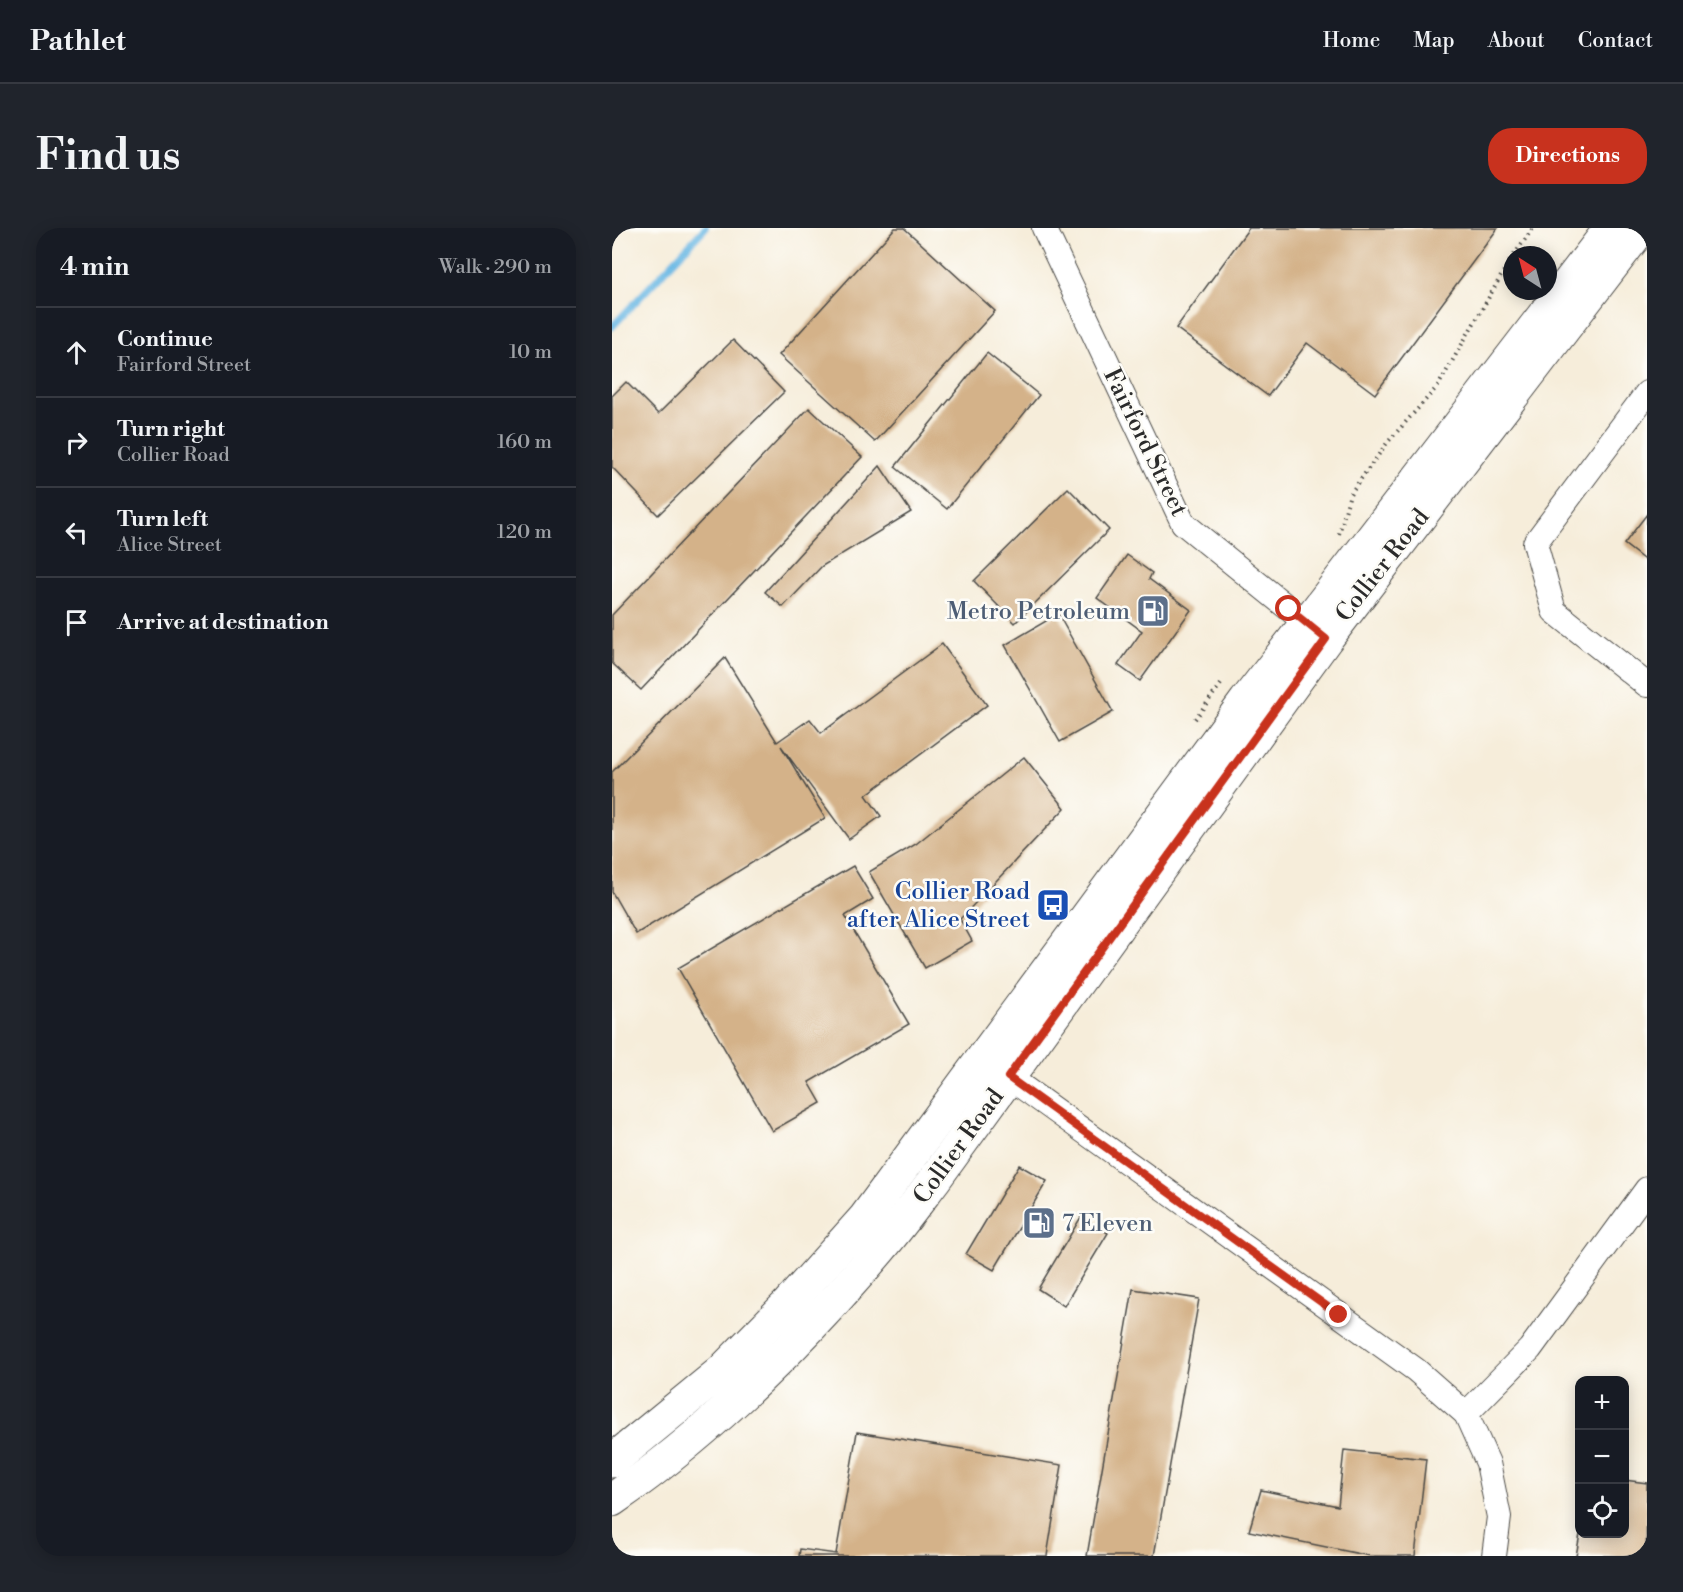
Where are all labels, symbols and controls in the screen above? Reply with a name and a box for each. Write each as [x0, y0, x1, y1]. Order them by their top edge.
text: Pathlet [30, 24, 126, 59]
text: Home [1323, 28, 1380, 54]
text: Map [1413, 28, 1455, 54]
text: About [1488, 28, 1545, 54]
text: Contact [1578, 28, 1653, 54]
button: Directions [1488, 128, 1647, 184]
text: Find us [36, 130, 180, 183]
north arrow [1503, 246, 1557, 300]
text: 4 min [60, 251, 130, 283]
text: Walk · 290 m [439, 255, 552, 280]
text: Continue [117, 326, 213, 353]
icon: ahead [60, 336, 93, 369]
text: 10 m [509, 340, 552, 365]
text: Fairford Street [117, 353, 251, 378]
street label: Fairford Street [1096, 364, 1194, 522]
text: Turn right [117, 416, 225, 443]
icon: right [60, 426, 93, 459]
text: 160 m [497, 430, 552, 455]
text: Collier Road [117, 443, 230, 468]
street label: Collier Road [1329, 503, 1436, 628]
text: Turn left [117, 506, 208, 533]
icon: left [60, 516, 93, 549]
text: 120 m [497, 520, 552, 545]
text: Alice Street [117, 533, 222, 558]
fuel station icon: Metro Petroleum [1135, 593, 1171, 629]
route start [1275, 595, 1301, 621]
place label: Metro Petroleum [947, 597, 1130, 627]
icon: arrive [60, 606, 93, 639]
text: Arrive at destination [117, 609, 329, 636]
place label: Collier Road after Alice Street [847, 877, 1030, 935]
bus stop icon: Collier Road after Alice Street [1035, 887, 1071, 923]
street label: Collier Road [907, 1083, 1011, 1210]
fuel station icon: 7 Eleven [1021, 1205, 1057, 1241]
place label: 7 Eleven [1062, 1209, 1153, 1239]
route end [1325, 1301, 1351, 1327]
map controls [1575, 1376, 1629, 1538]
button: + [1575, 1376, 1629, 1430]
button: − [1575, 1430, 1629, 1484]
button: locate [1575, 1484, 1629, 1538]

